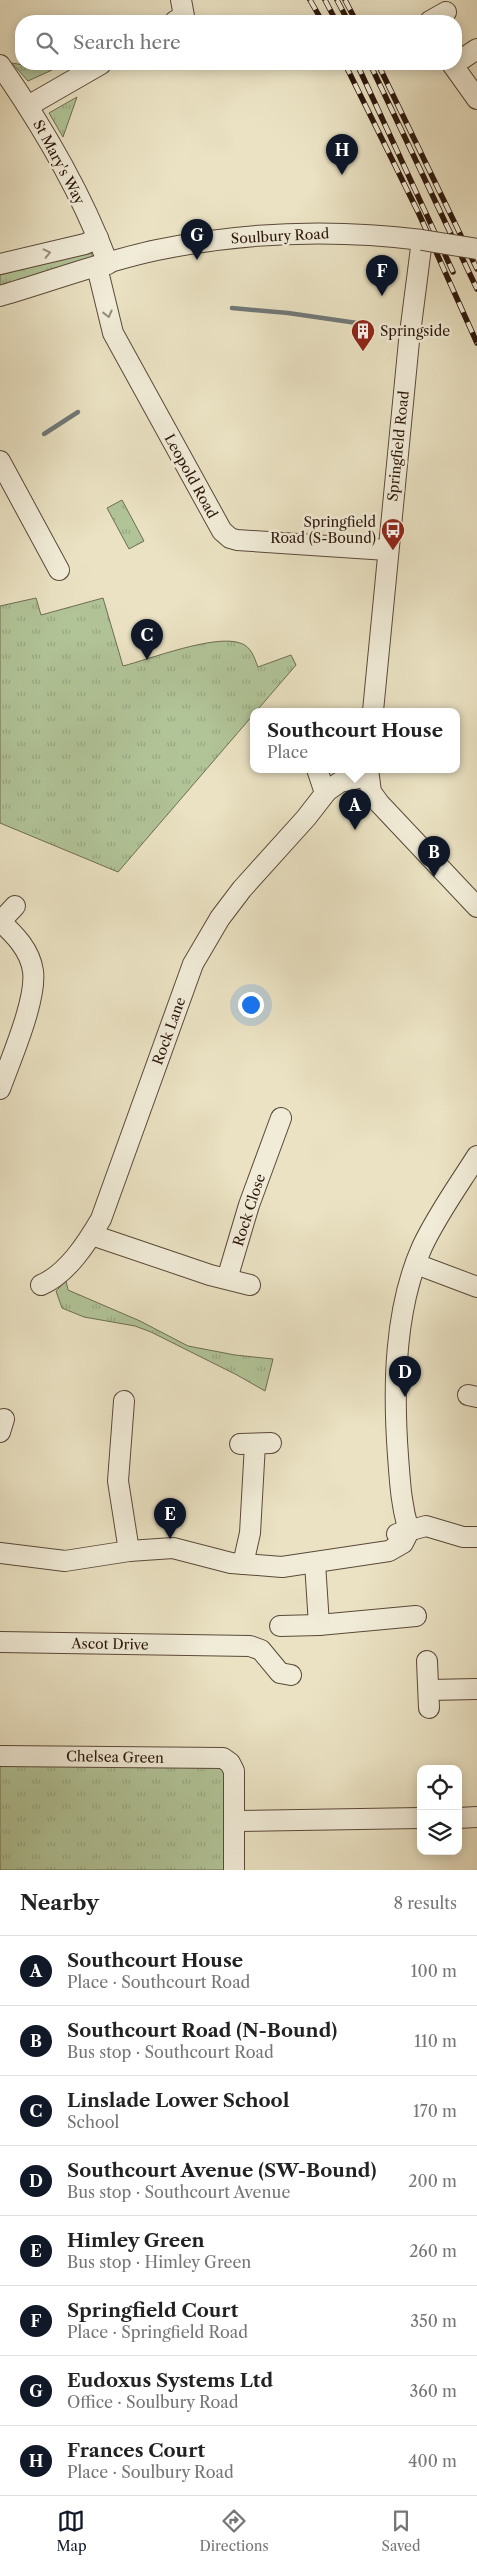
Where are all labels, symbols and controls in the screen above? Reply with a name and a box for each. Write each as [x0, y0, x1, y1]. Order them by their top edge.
search box [15, 15, 462, 70]
icon: search [33, 29, 61, 57]
text: Search here [73, 31, 181, 54]
street label: St Mary's Way [29, 117, 89, 208]
pin: H [326, 134, 358, 175]
pin: G [181, 219, 213, 260]
street label: Soulbury Road [230, 224, 330, 248]
one-way arrow [43, 248, 52, 259]
pin: F [366, 255, 398, 296]
one-way arrow [102, 310, 113, 319]
building icon: Springside [350, 318, 376, 352]
place label: Springside [380, 322, 450, 340]
street label: Springfield Road [383, 389, 413, 502]
street label: Leopold Road [160, 431, 222, 522]
place label: Springfield Road (S-Bound) [270, 513, 376, 547]
bus stop icon: Springfield Road (S-Bound) [380, 517, 406, 551]
pin: C [131, 619, 163, 660]
popup [250, 708, 460, 773]
text: Southcourt House [267, 719, 443, 742]
text: Place [267, 742, 308, 762]
pin: A [339, 789, 371, 830]
pin: B [418, 836, 450, 877]
your location [238, 992, 264, 1018]
street label: Rock Lane [148, 995, 190, 1067]
street label: Rock Close [229, 1171, 269, 1248]
pin: D [389, 1356, 421, 1397]
pin: E [154, 1498, 186, 1539]
street label: Ascot Drive [70, 1634, 149, 1654]
street label: Chelsea Green [66, 1747, 164, 1767]
map controls [417, 1765, 462, 1855]
button: locate [417, 1765, 462, 1810]
button: layers [417, 1810, 462, 1855]
text: Nearby [20, 1890, 99, 1915]
text: 8 results [394, 1893, 457, 1913]
text: Southcourt House [67, 1949, 243, 1972]
text: A [30, 1961, 42, 1981]
text: 100 m [411, 1961, 457, 1981]
text: Place · Southcourt Road [67, 1972, 250, 1992]
text: Southcourt Road (N-Bound) [67, 2019, 337, 2042]
text: B [30, 2031, 42, 2051]
text: 110 m [414, 2031, 457, 2051]
text: Bus stop · Southcourt Road [67, 2042, 274, 2062]
text: Linslade Lower School [67, 2089, 289, 2112]
text: C [30, 2101, 42, 2121]
text: 170 m [413, 2101, 457, 2121]
text: School [67, 2112, 119, 2132]
text: Southcourt Avenue (SW-Bound) [67, 2159, 376, 2182]
text: D [29, 2171, 43, 2191]
text: 200 m [408, 2171, 457, 2191]
text: Bus stop · Southcourt Avenue [67, 2182, 290, 2202]
text: Himley Green [67, 2229, 205, 2252]
text: E [30, 2241, 42, 2261]
text: 260 m [409, 2241, 457, 2261]
text: Bus stop · Himley Green [67, 2252, 251, 2272]
text: Springfield Court [67, 2299, 238, 2322]
text: F [31, 2311, 41, 2331]
text: 350 m [410, 2311, 457, 2331]
text: Place · Springfield Road [67, 2322, 248, 2342]
text: Eudoxus Systems Ltd [67, 2369, 273, 2392]
text: G [29, 2381, 43, 2401]
text: 360 m [410, 2381, 457, 2401]
text: Office · Soulbury Road [67, 2392, 239, 2412]
text: Frances Court [67, 2439, 205, 2462]
text: H [29, 2451, 43, 2471]
text: 400 m [408, 2451, 457, 2471]
text: Place · Soulbury Road [67, 2462, 234, 2482]
tab: Map [56, 2507, 87, 2555]
tab: Directions [199, 2507, 269, 2555]
tab: Saved [382, 2507, 420, 2555]

